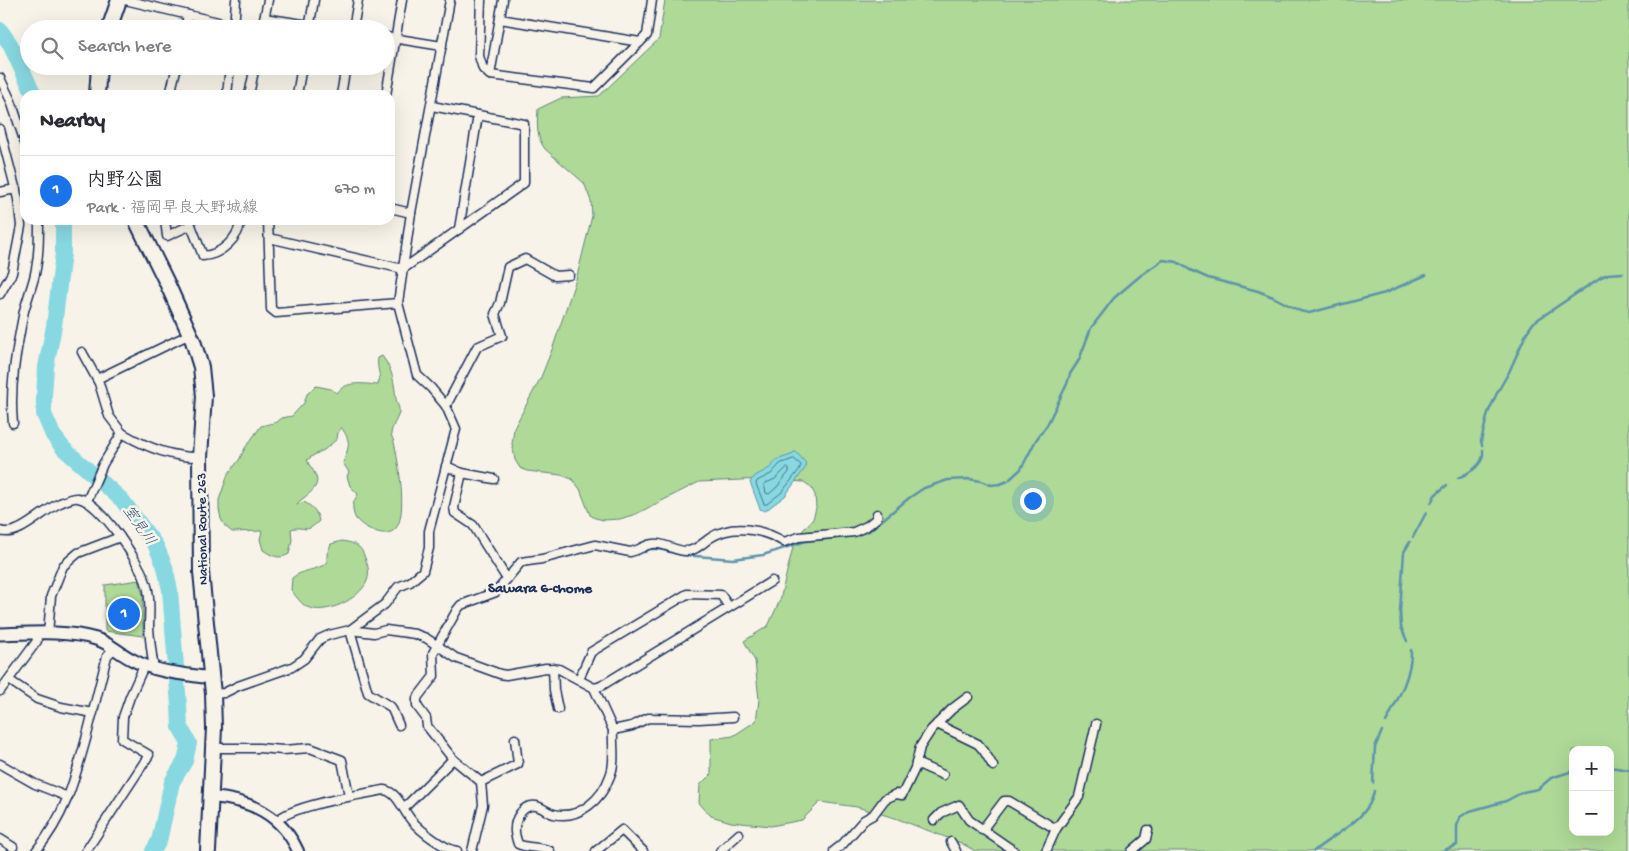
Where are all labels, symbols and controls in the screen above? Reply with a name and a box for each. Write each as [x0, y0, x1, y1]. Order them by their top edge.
search box [20, 20, 395, 75]
icon: search [38, 34, 66, 62]
text: Search here [78, 36, 172, 59]
text: Nearby [40, 110, 105, 135]
text: 内野公園 [87, 170, 163, 193]
text: 1 [53, 181, 59, 200]
text: 670 m [334, 181, 375, 200]
text: Park · 福岡早良大野城線 [87, 200, 258, 219]
street label: National Route 263 [194, 473, 213, 585]
your location [1020, 488, 1046, 514]
water label: 室見川 [118, 502, 159, 550]
district label: Sawara 6-chome [488, 580, 593, 598]
pin: 1 [108, 595, 140, 633]
map controls [1569, 746, 1614, 836]
button: + [1569, 746, 1614, 791]
button: − [1569, 791, 1614, 836]

